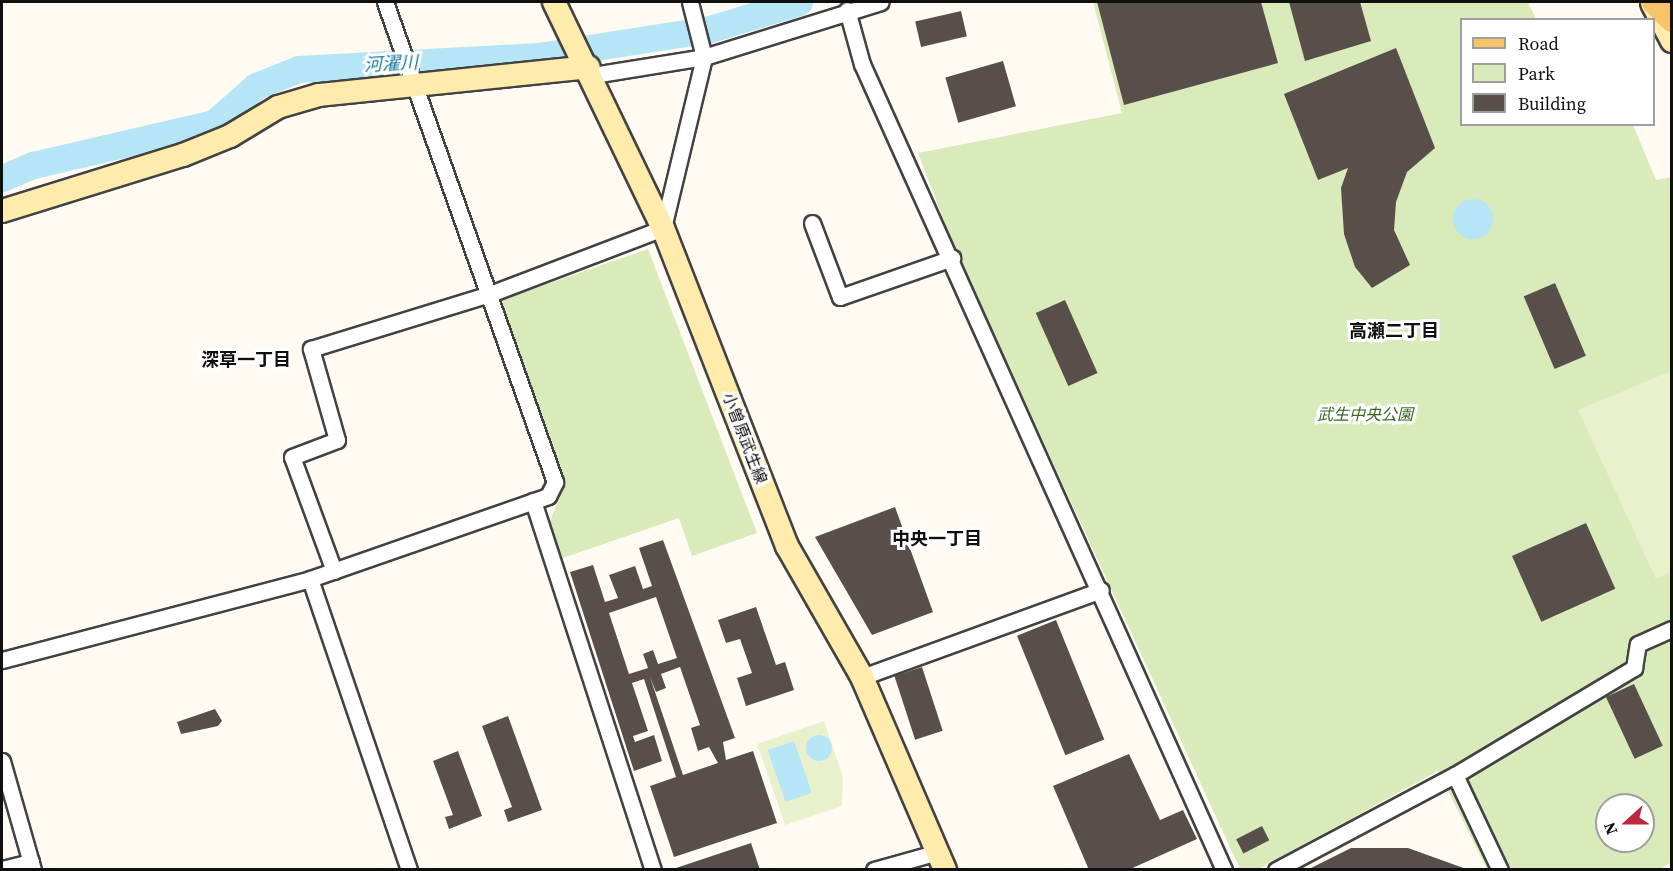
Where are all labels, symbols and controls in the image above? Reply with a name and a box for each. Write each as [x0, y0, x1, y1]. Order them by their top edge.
legend [1460, 18, 1655, 126]
text: Road [1518, 31, 1559, 56]
water label: 河濯川 [363, 52, 419, 76]
text: Park [1518, 61, 1555, 86]
text: Building [1518, 91, 1586, 116]
district label: 高瀬二丁目 [1349, 320, 1439, 342]
district label: 深草一丁目 [201, 349, 291, 371]
street label: 小曽原武生線 [719, 390, 771, 486]
park label: 武生中央公園 [1317, 404, 1413, 424]
district label: 中央一丁目 [892, 528, 982, 550]
north arrow [1595, 793, 1655, 853]
text: N [1598, 819, 1622, 838]

